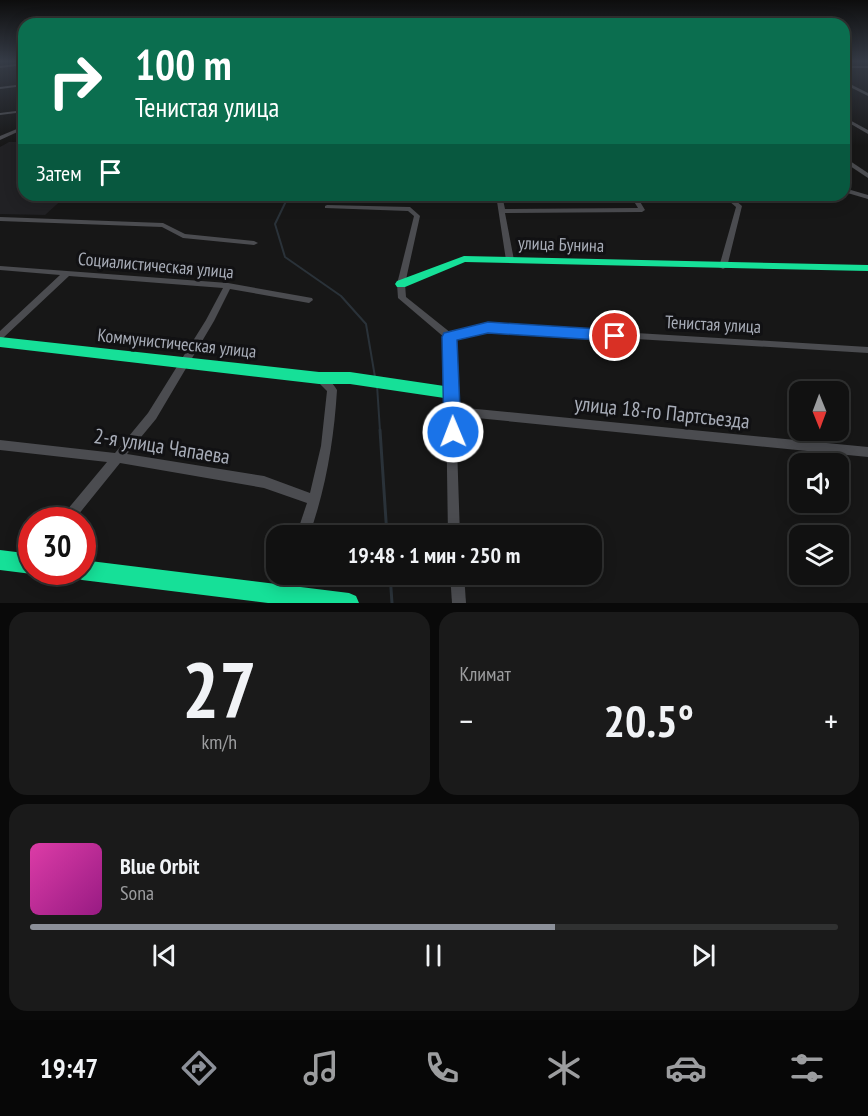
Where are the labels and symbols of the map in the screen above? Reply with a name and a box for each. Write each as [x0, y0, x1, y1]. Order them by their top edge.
street label: улица Бунина [517, 231, 605, 257]
street label: Социалистическая улица [77, 247, 235, 283]
pin [589, 310, 640, 361]
street label: Тенистая улица [664, 310, 762, 338]
street label: Коммунистическая улица [96, 323, 258, 363]
north arrow [789, 381, 849, 441]
street label: улица 18-го Партсъезда [573, 389, 751, 435]
position arrow [421, 400, 485, 464]
street label: 2-я улица Чапаева [92, 422, 232, 470]
speed limit sign: 30 [18, 507, 96, 585]

